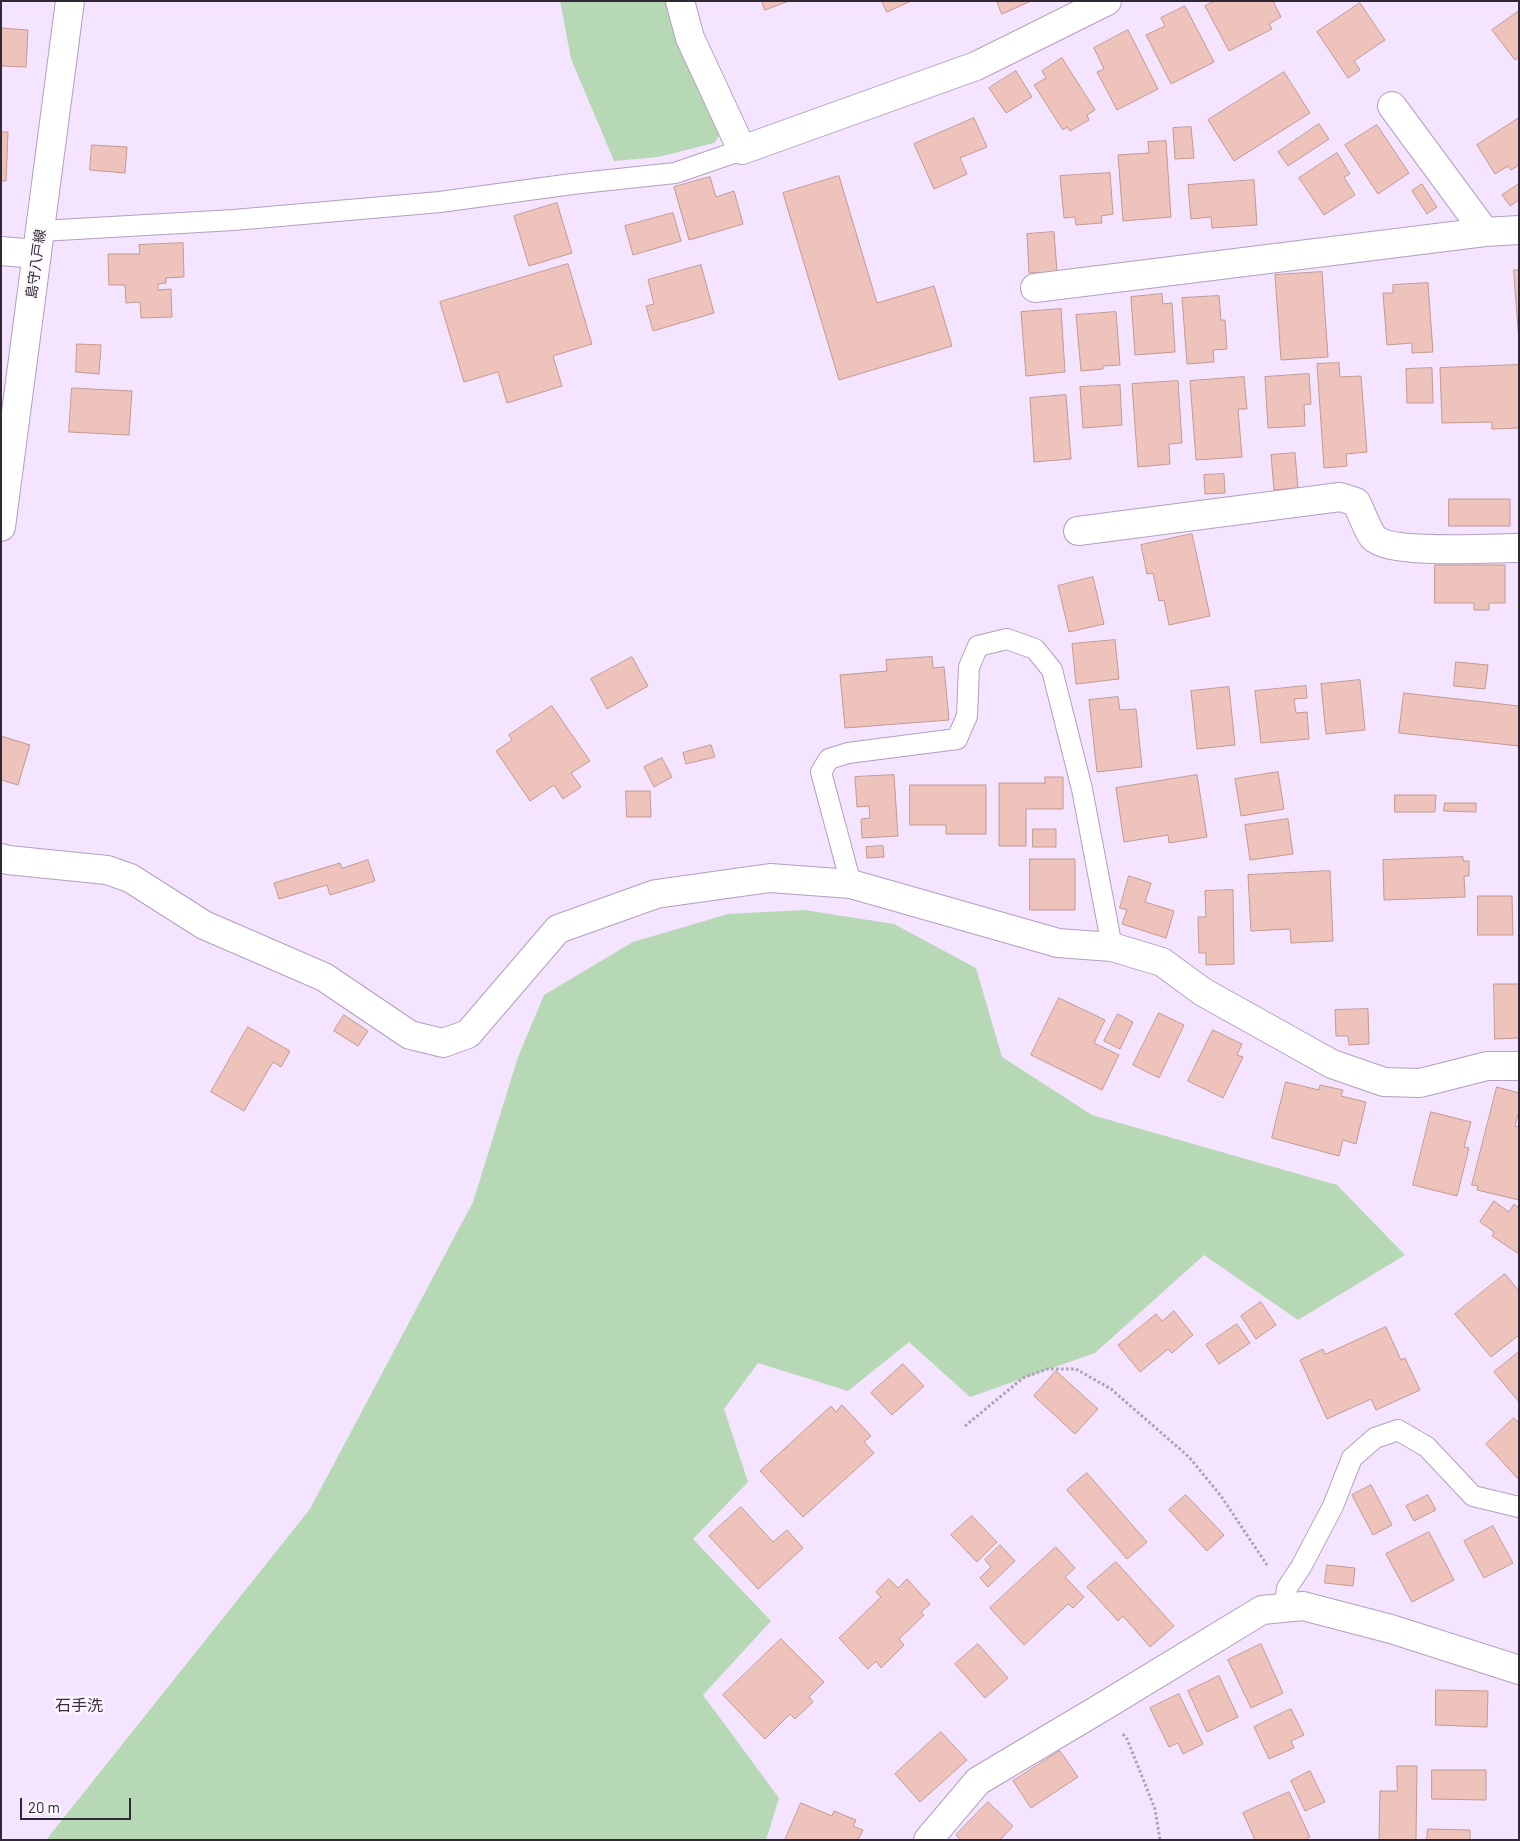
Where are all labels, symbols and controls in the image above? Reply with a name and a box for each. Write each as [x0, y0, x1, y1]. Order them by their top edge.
street label: 島守八戸線 [23, 228, 49, 300]
district label: 石手洗 [55, 1696, 103, 1716]
scale bar [22, 1788, 134, 1820]
text: 20 m [28, 1798, 60, 1816]

